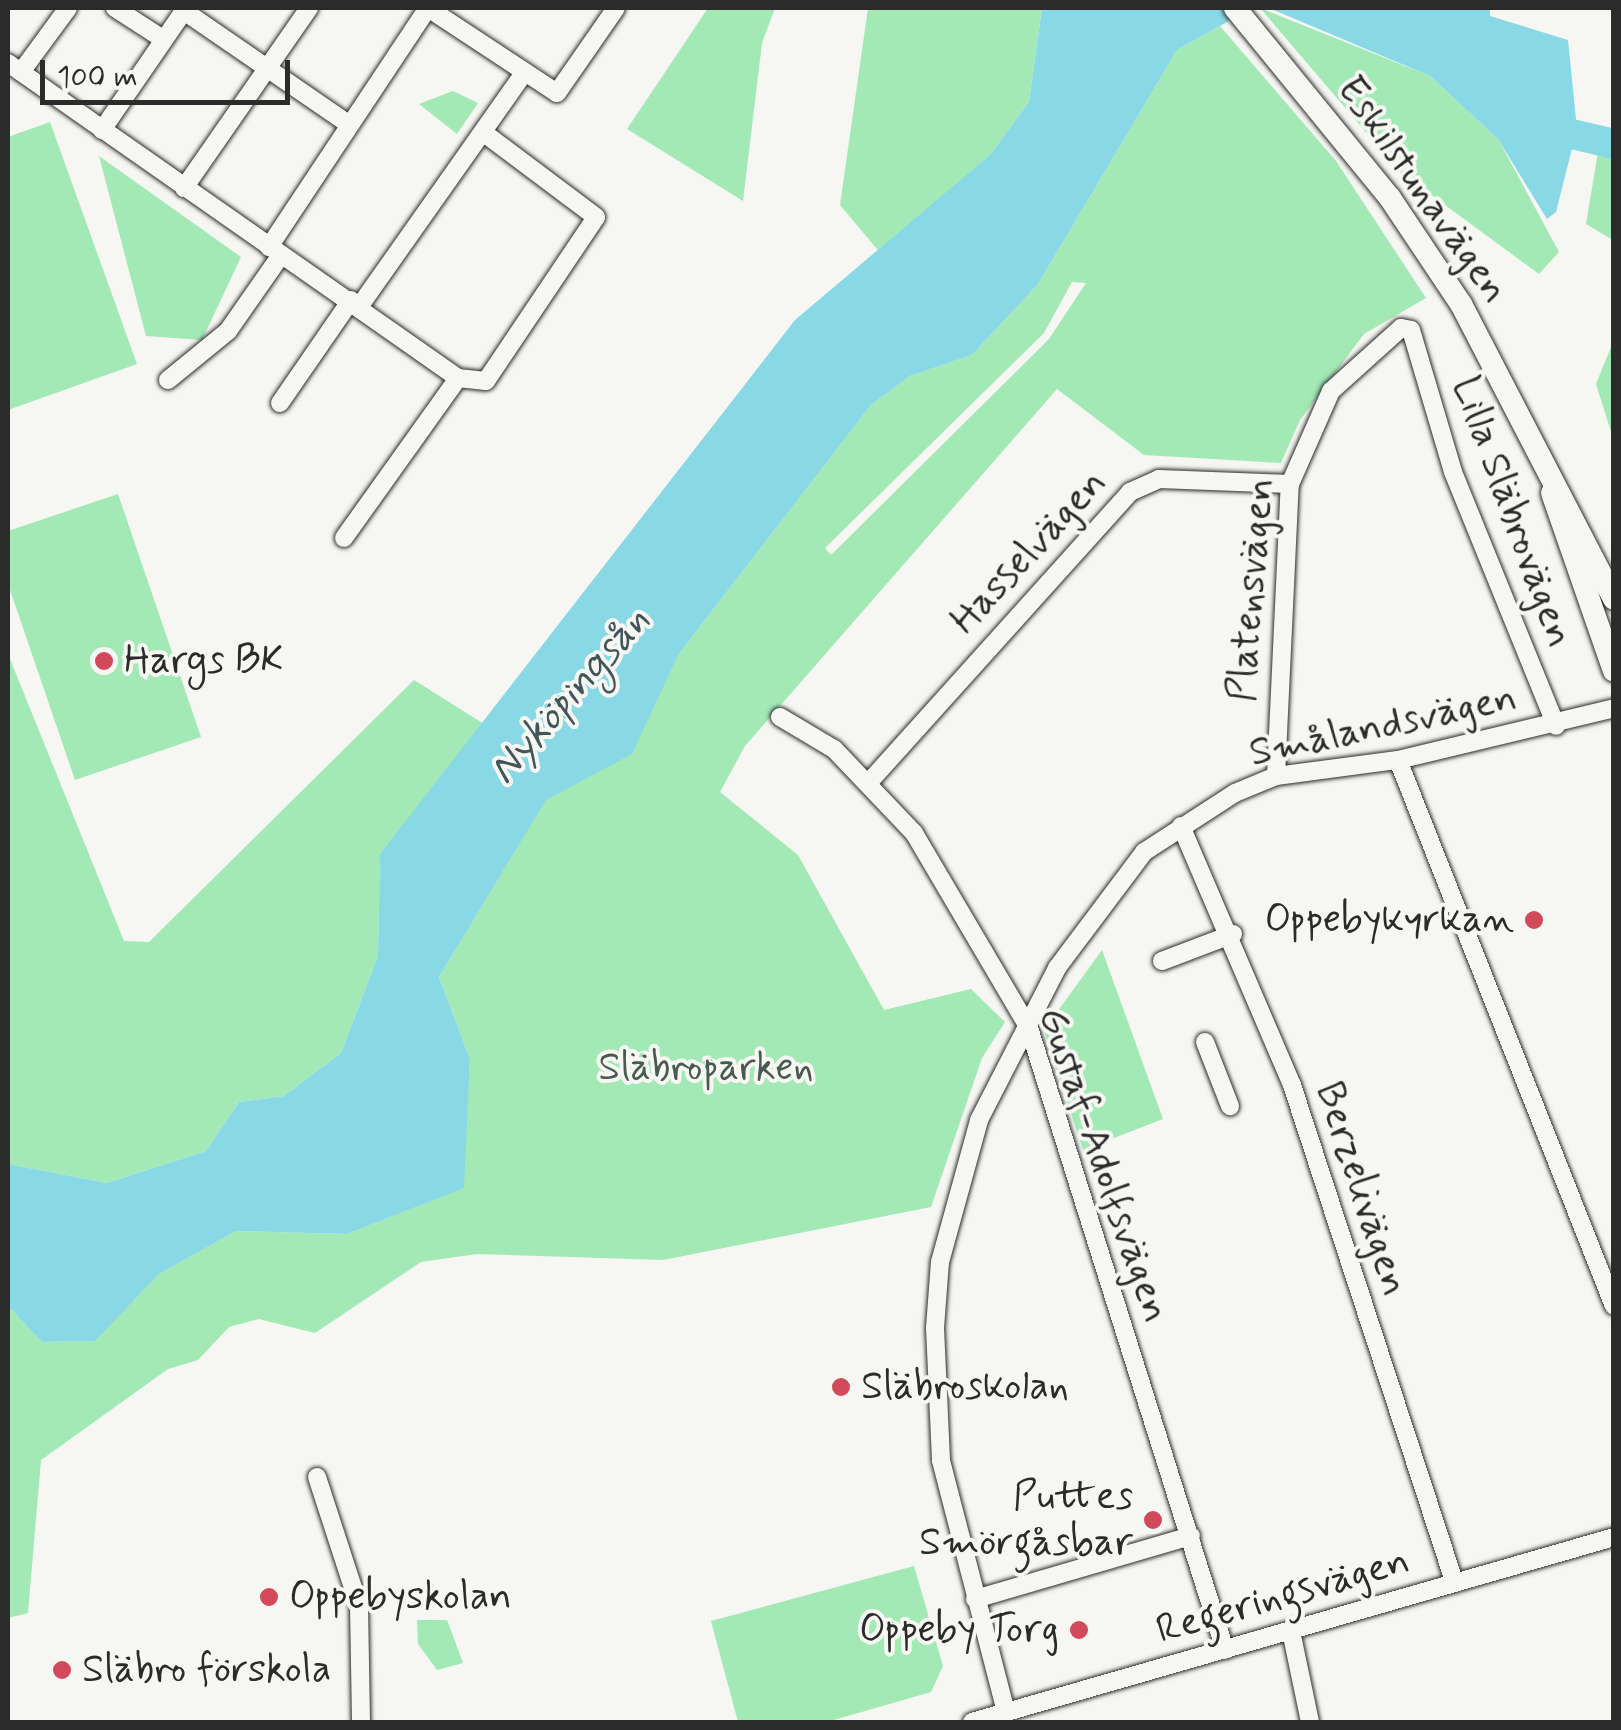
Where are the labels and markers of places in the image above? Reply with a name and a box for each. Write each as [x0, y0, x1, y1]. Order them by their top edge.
place label: Hargs BK [124, 637, 288, 685]
marker: Hargs BK [93, 650, 115, 672]
place label: Oppebykyrkan [1264, 896, 1514, 944]
marker: Oppebykyrkan [1523, 909, 1545, 931]
place label: Släbroskolan [861, 1363, 1069, 1411]
marker: Släbroskolan [830, 1376, 852, 1398]
place label: Puttes Smörgåsbar [919, 1473, 1133, 1567]
marker: Puttes Smörgåsbar [1142, 1509, 1164, 1531]
place label: Oppebyskolan [289, 1573, 512, 1621]
marker: Oppebyskolan [258, 1586, 280, 1608]
place label: Oppeby Torg [858, 1606, 1059, 1654]
marker: Oppeby Torg [1068, 1619, 1090, 1641]
place label: Släbro förskola [82, 1646, 331, 1694]
marker: Släbro förskola [51, 1659, 73, 1681]

